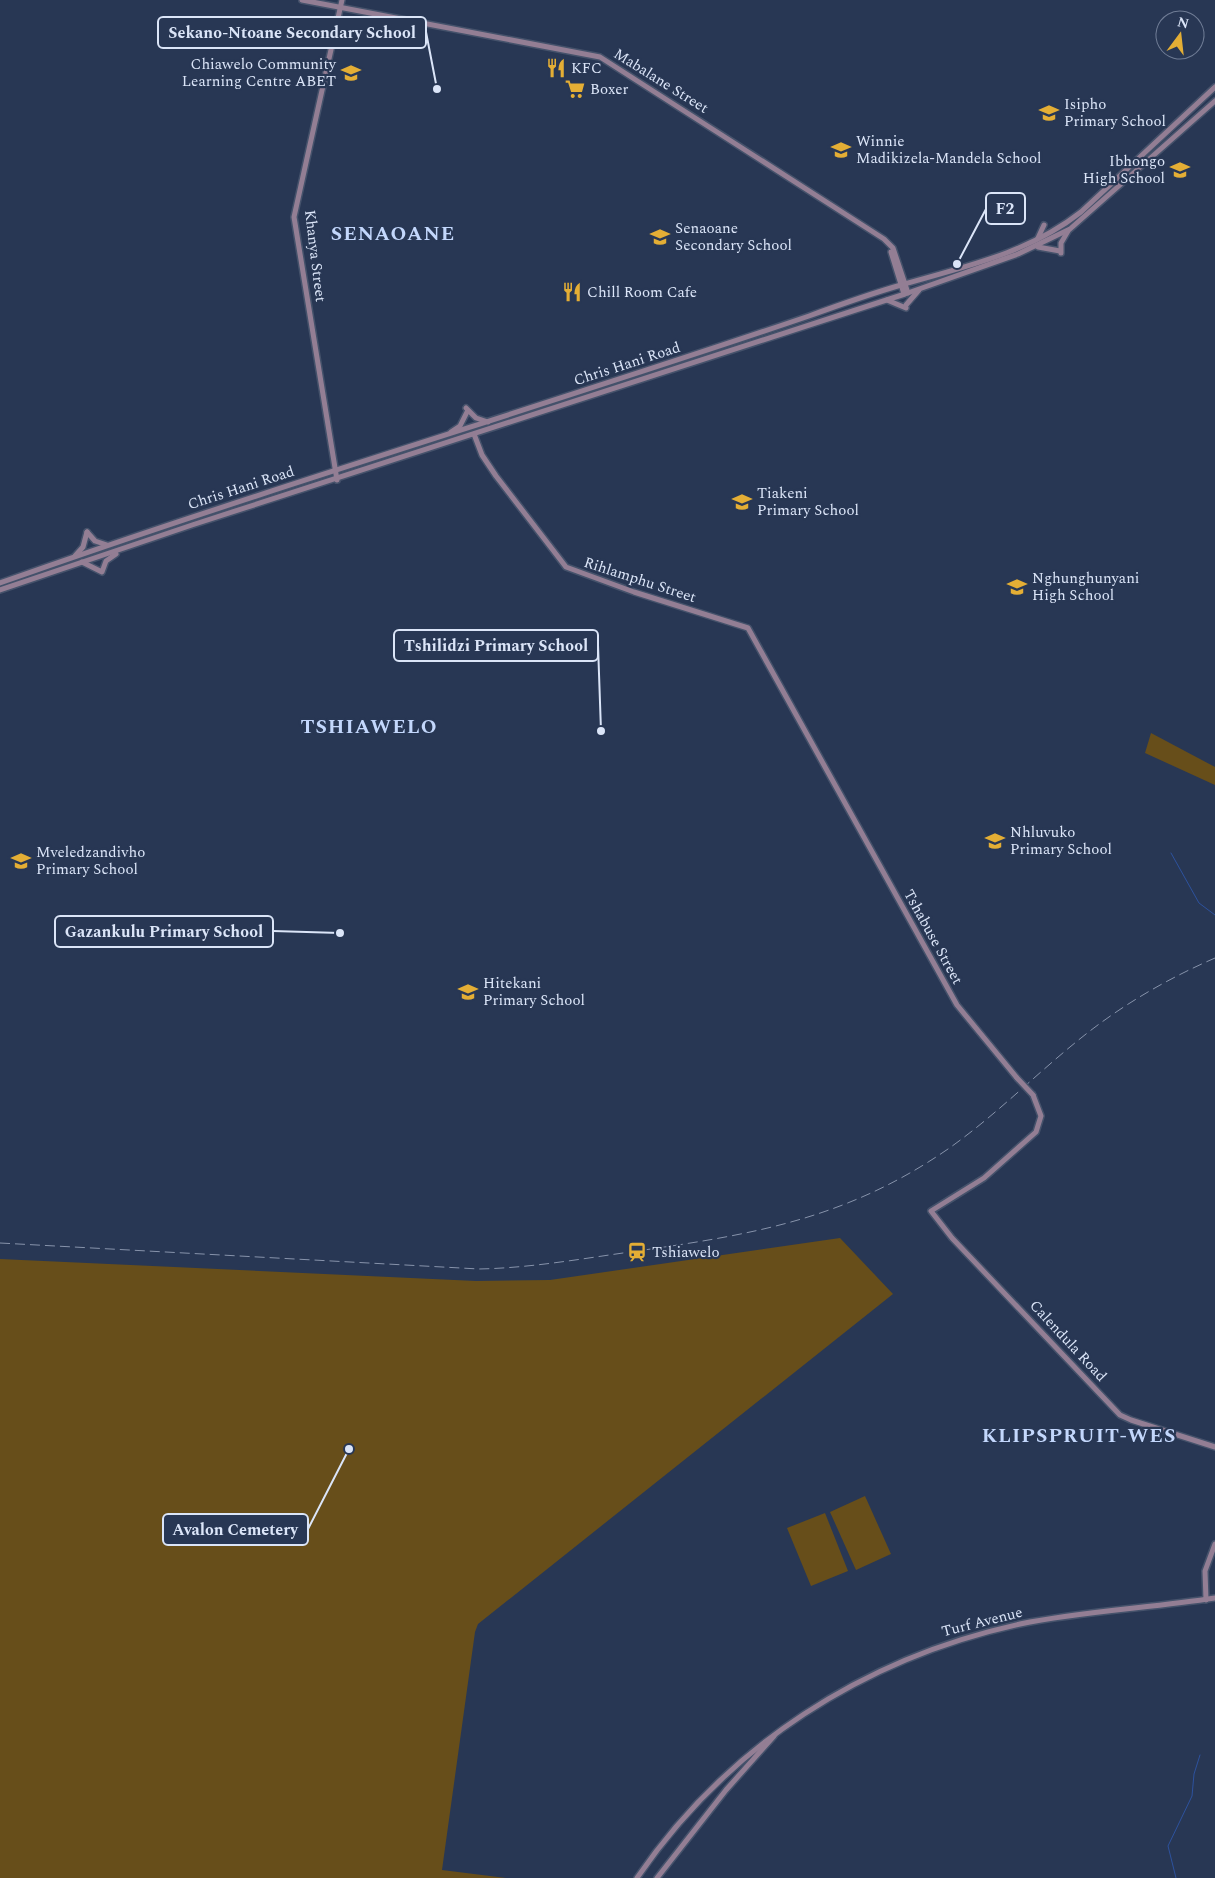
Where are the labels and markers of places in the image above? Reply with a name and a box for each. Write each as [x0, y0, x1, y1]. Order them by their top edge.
callout: Sekano-Ntoane Secondary School [158, 17, 426, 48]
place label: Chiawelo Community Learning Centre ABET [182, 53, 337, 93]
restaurant icon: KFC [545, 57, 567, 79]
place label: KFC [571, 57, 602, 80]
school or university icon: Chiawelo Community Learning Centre ABET [340, 62, 362, 84]
supermarket icon: Boxer [564, 78, 586, 100]
place label: Boxer [590, 78, 629, 101]
place label: Isipho Primary School [1064, 93, 1166, 133]
school or university icon: Isipho Primary School [1038, 102, 1060, 124]
place label: Winnie Madikizela-Mandela School [856, 130, 1041, 170]
school or university icon: Winnie Madikizela-Mandela School [830, 139, 852, 161]
place label: Ibhongo High School [1083, 150, 1165, 190]
school or university icon: Ibhongo High School [1169, 159, 1191, 181]
callout: F2 [986, 193, 1025, 224]
place label: Senaoane Secondary School [675, 217, 792, 257]
school or university icon: Senaoane Secondary School [649, 226, 671, 248]
restaurant icon: Chill Room Cafe [561, 281, 583, 303]
place label: Chill Room Cafe [587, 281, 697, 304]
place label: Tiakeni Primary School [757, 482, 859, 522]
school or university icon: Tiakeni Primary School [731, 491, 753, 513]
place label: Nghunghunyani High School [1032, 567, 1139, 607]
school or university icon: Nghunghunyani High School [1006, 576, 1028, 598]
callout: Tshilidzi Primary School [394, 630, 598, 661]
place label: Nhluvuko Primary School [1010, 821, 1112, 861]
school or university icon: Nhluvuko Primary School [984, 830, 1006, 852]
place label: Mveledzandivho Primary School [36, 841, 145, 881]
school or university icon: Mveledzandivho Primary School [10, 850, 32, 872]
callout: Gazankulu Primary School [55, 916, 273, 947]
place label: Hitekani Primary School [483, 972, 585, 1012]
school or university icon: Hitekani Primary School [457, 981, 479, 1003]
station icon: Tshiawelo [626, 1241, 648, 1263]
place label: Tshiawelo [652, 1241, 720, 1264]
callout: Avalon Cemetery [163, 1514, 308, 1545]

